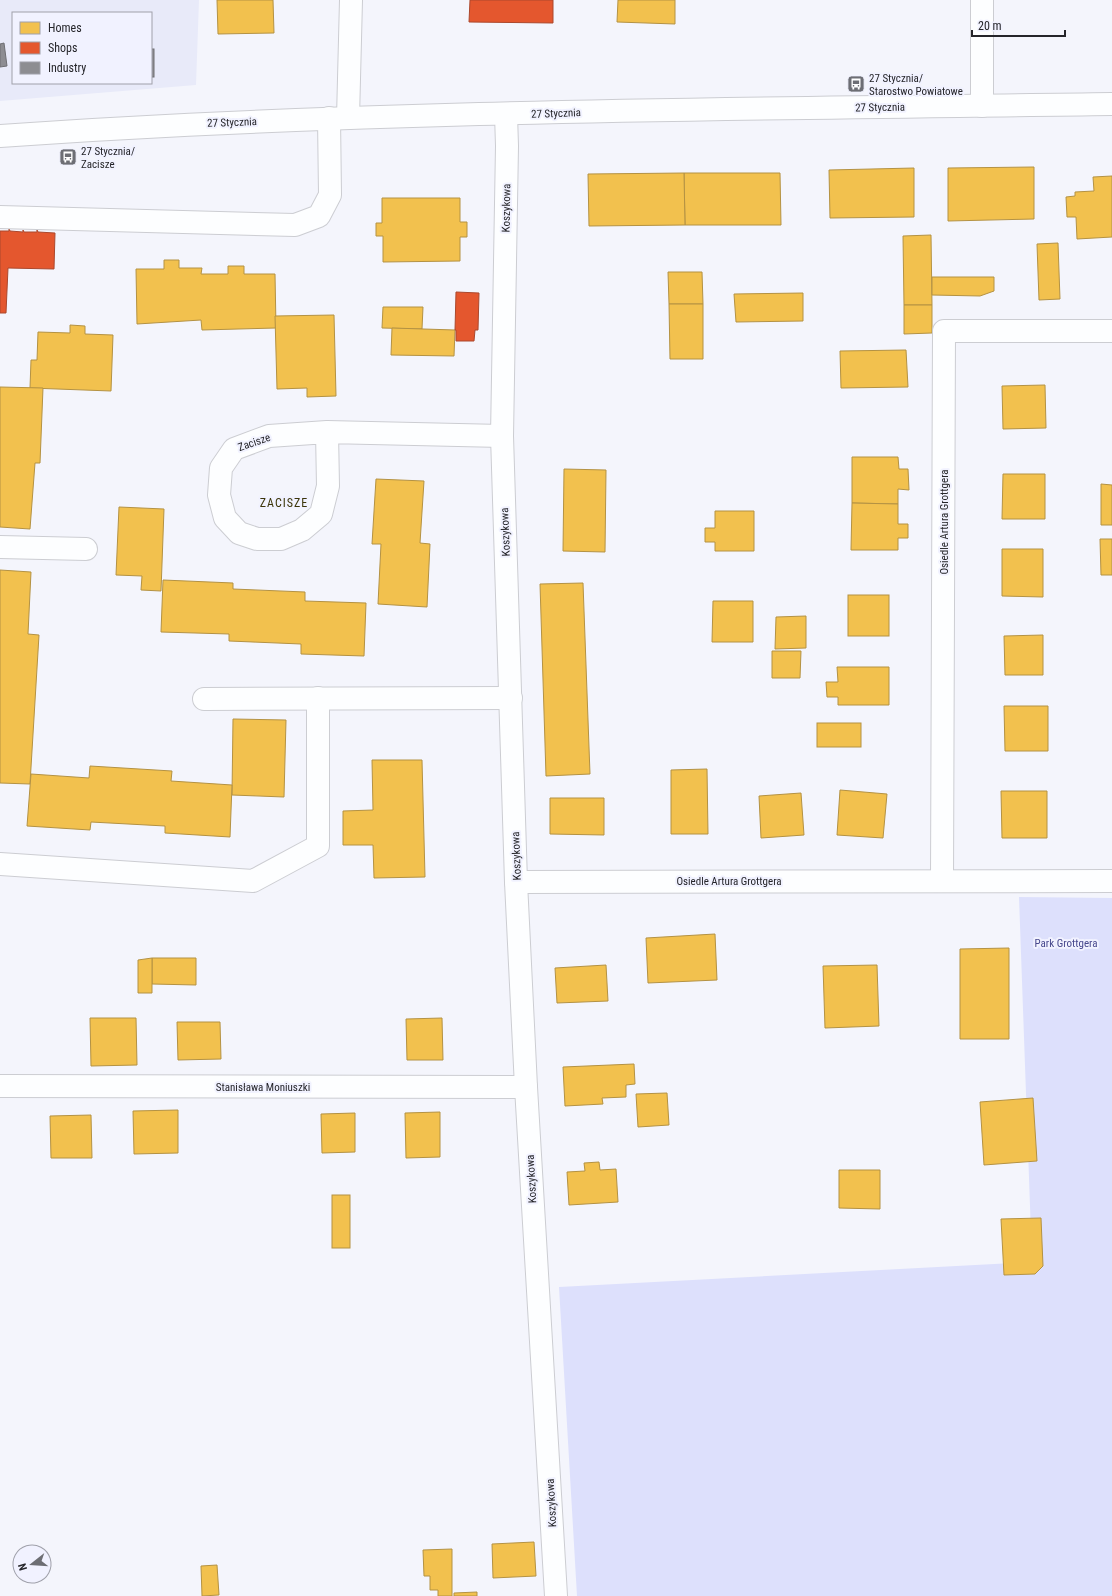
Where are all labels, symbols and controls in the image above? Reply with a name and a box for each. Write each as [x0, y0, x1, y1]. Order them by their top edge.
legend [12, 12, 152, 84]
scale bar [972, 12, 1065, 38]
text: 20 m [978, 19, 1002, 33]
text: Homes [48, 21, 82, 35]
text: Shops [48, 41, 77, 55]
text: Industry [48, 61, 86, 75]
place label: 27 Stycznia/ Starostwo Powiatowe [869, 72, 963, 98]
bus stop icon: 27 Stycznia/ Starostwo Powiatowe [846, 74, 866, 94]
street label: 27 Stycznia [855, 101, 905, 114]
street label: 27 Stycznia [531, 106, 581, 121]
street label: 27 Stycznia [207, 115, 257, 130]
place label: 27 Stycznia/ Zacisze [81, 145, 135, 171]
bus stop icon: 27 Stycznia/ Zacisze [58, 147, 78, 167]
street label: Koszykowa [500, 184, 513, 232]
street label: Zacisze [236, 431, 272, 454]
street label: Osiedle Artura Grottgera [938, 469, 951, 575]
district label: ZACISZE [260, 496, 308, 510]
street label: Koszykowa [498, 507, 513, 557]
street label: Koszykowa [509, 831, 524, 881]
street label: Osiedle Artura Grottgera [676, 875, 782, 888]
park label: Park Grottgera [1035, 937, 1097, 950]
street label: Stanisława Moniuszki [216, 1081, 310, 1094]
street label: Koszykowa [524, 1154, 539, 1204]
street label: Koszykowa [544, 1478, 559, 1528]
north arrow [12, 1544, 52, 1584]
text: N [16, 1561, 30, 1572]

